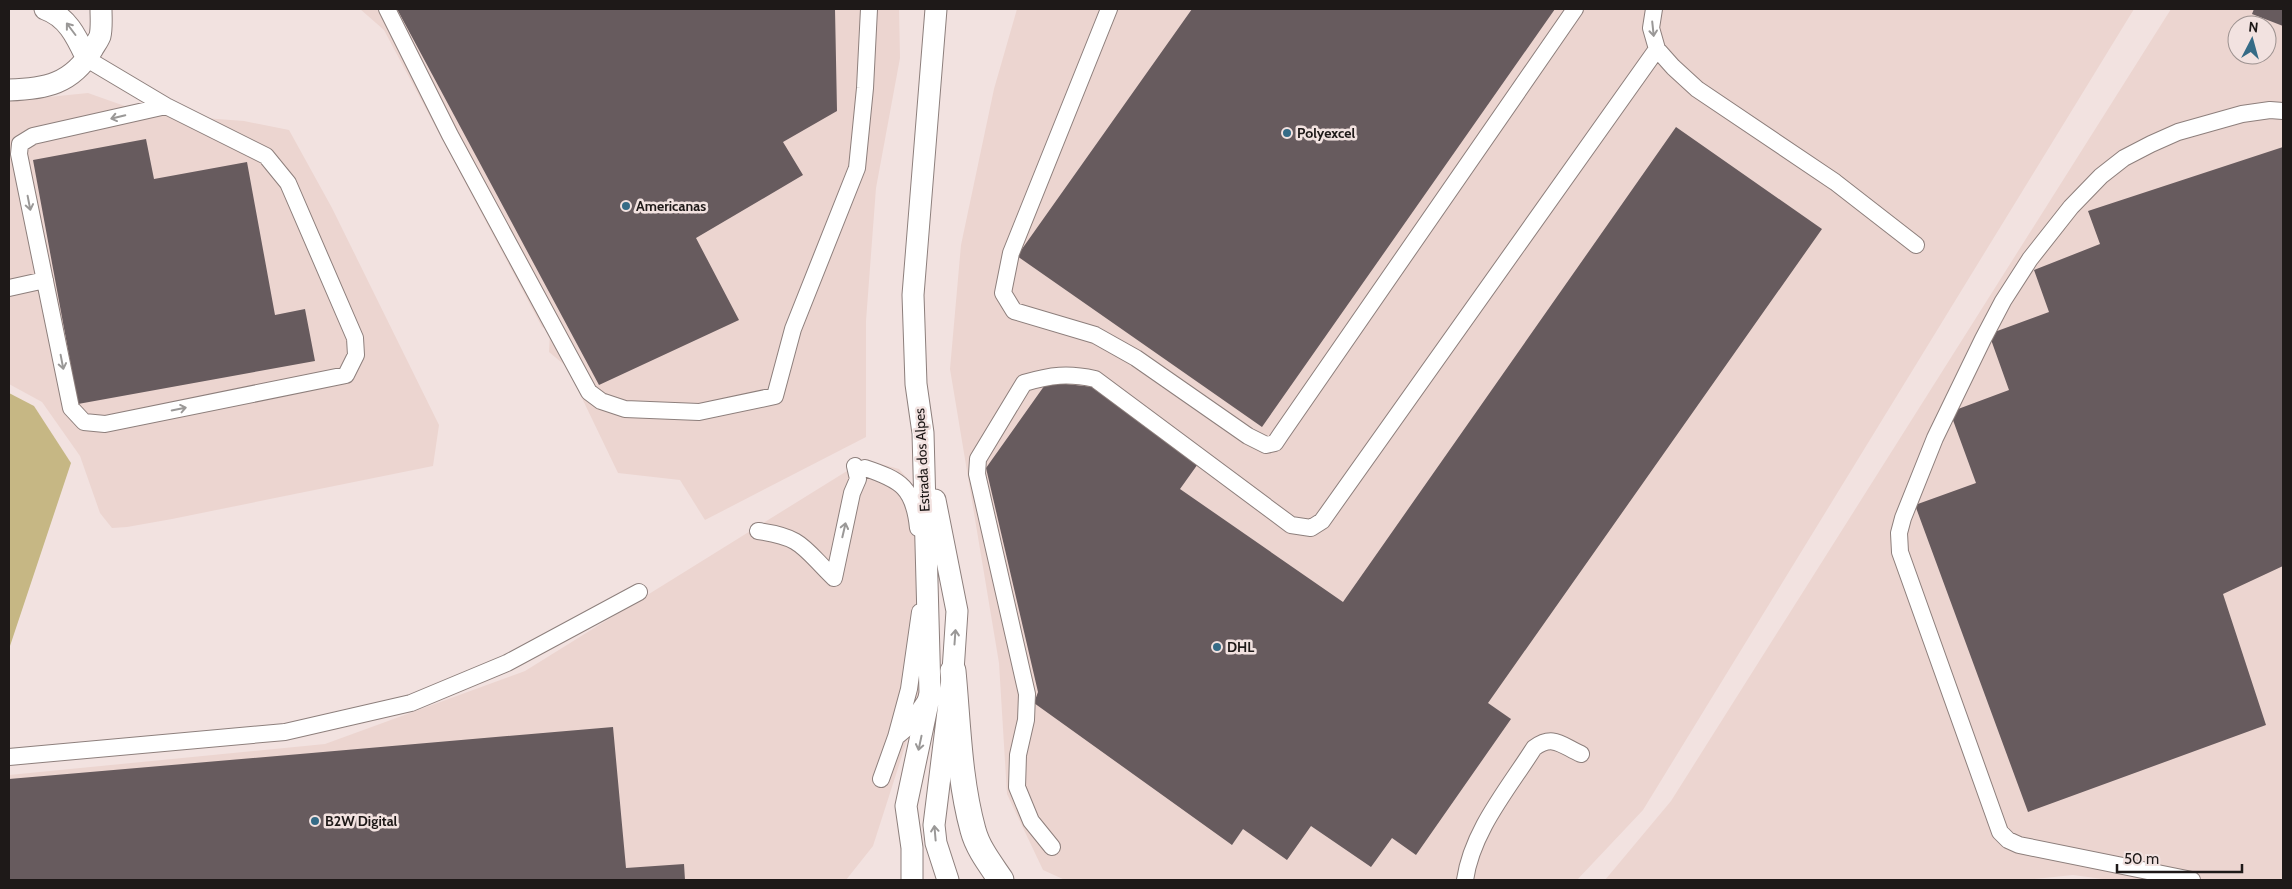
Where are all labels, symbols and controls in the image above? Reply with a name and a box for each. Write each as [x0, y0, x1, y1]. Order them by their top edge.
north arrow [2227, 15, 2277, 65]
text: N [2247, 18, 2259, 37]
one-way arrow [1648, 21, 1658, 37]
one-way arrow [66, 22, 76, 36]
one-way arrow [111, 113, 127, 122]
place label: Polyexcel [1297, 124, 1355, 142]
marker: Polyexcel [1281, 127, 1293, 139]
one-way arrow [25, 195, 35, 211]
place label: Americanas [636, 197, 706, 215]
marker: Americanas [620, 200, 632, 212]
one-way arrow [57, 354, 67, 370]
one-way arrow [171, 403, 187, 413]
street label: Estrada dos Alpes [910, 407, 934, 512]
one-way arrow [840, 522, 849, 538]
one-way arrow [951, 630, 960, 646]
place label: DHL [1227, 638, 1254, 656]
marker: DHL [1211, 641, 1223, 653]
one-way arrow [915, 735, 924, 751]
place label: B2W Digital [325, 812, 398, 830]
marker: B2W Digital [309, 815, 321, 827]
one-way arrow [930, 826, 940, 842]
scale bar [2117, 842, 2242, 874]
text: 50 m [2124, 850, 2159, 868]

